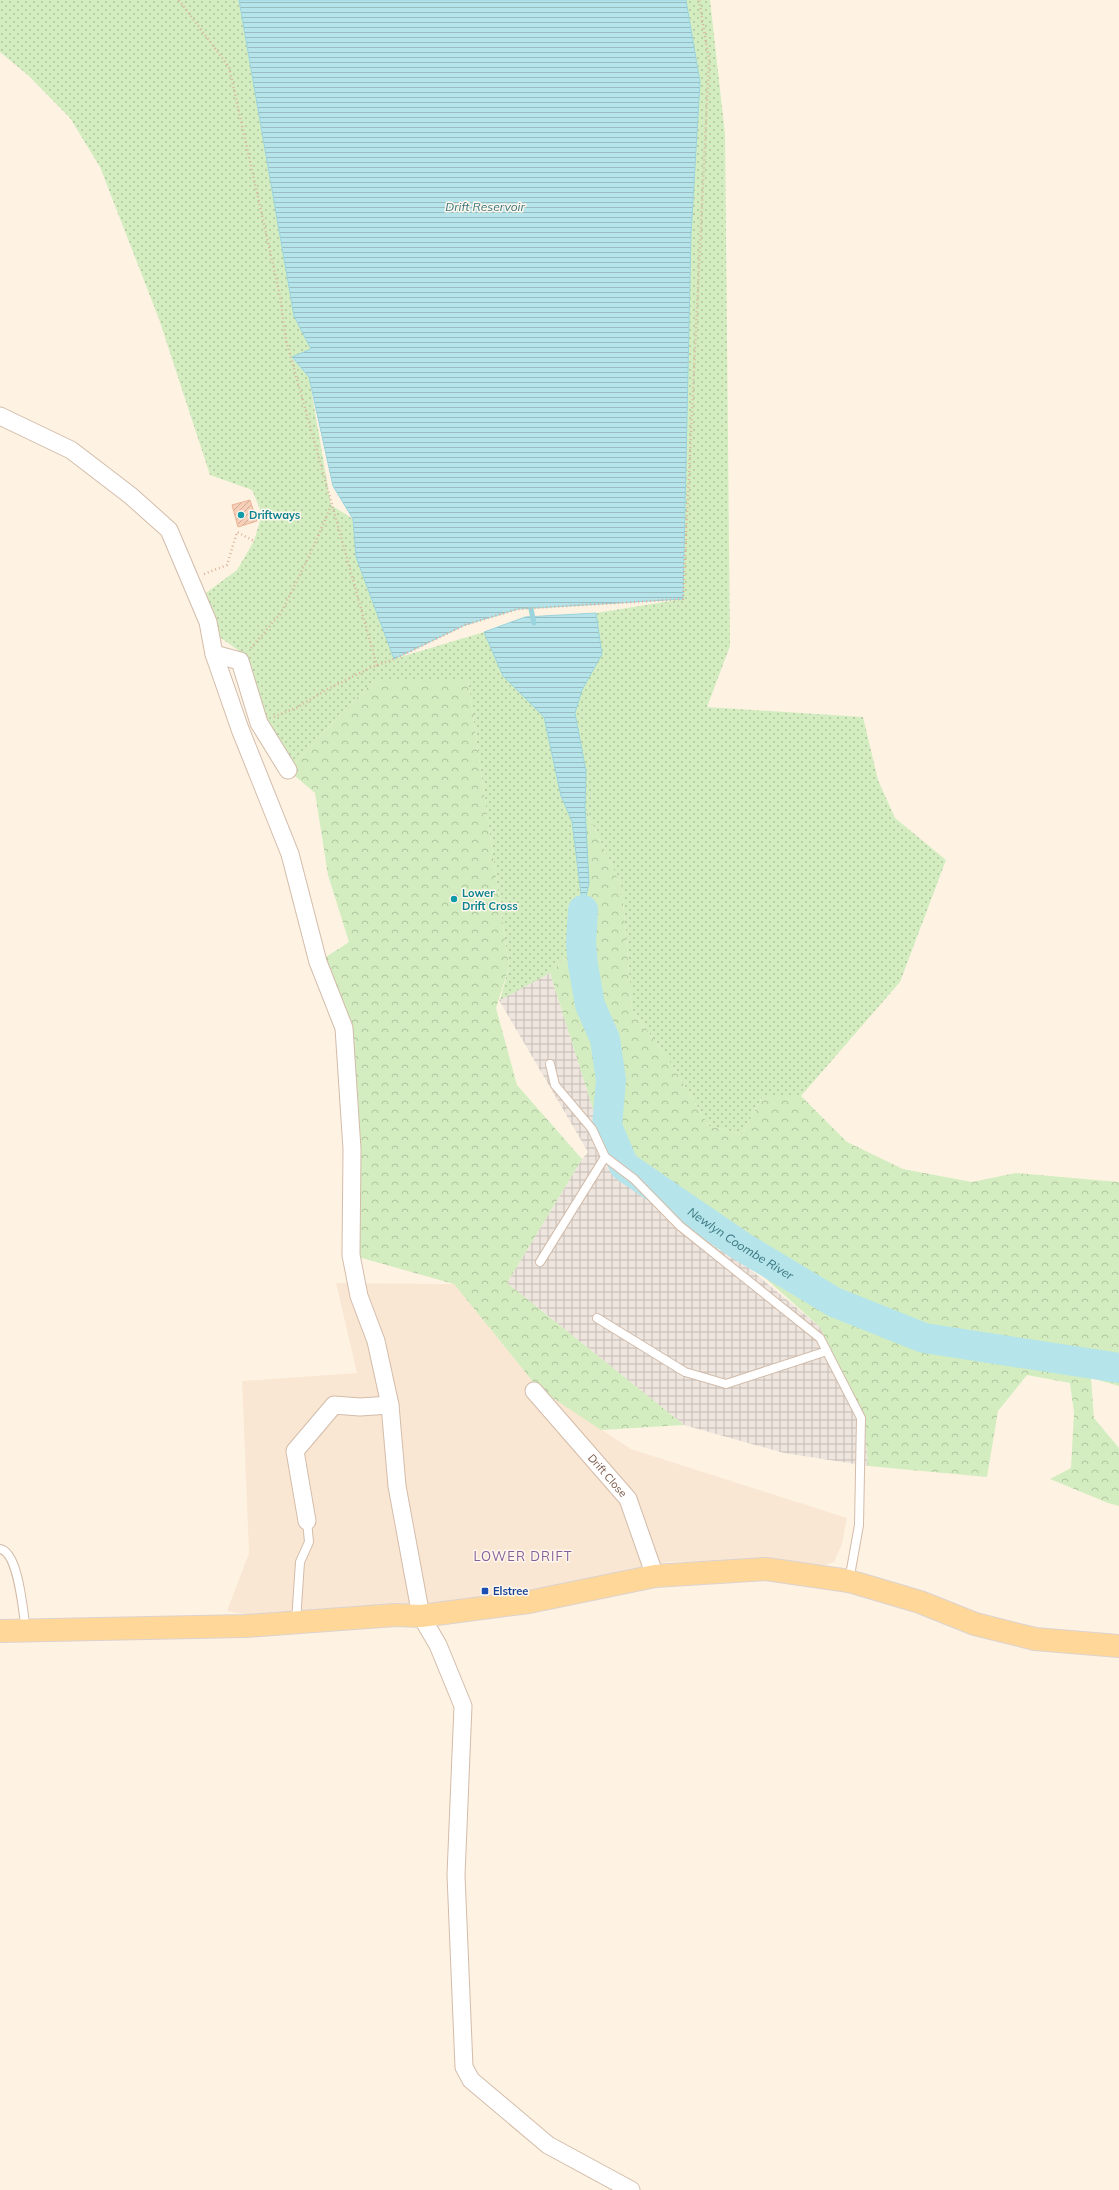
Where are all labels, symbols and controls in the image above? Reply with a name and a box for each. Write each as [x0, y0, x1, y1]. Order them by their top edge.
water label: Drift Reservoir [445, 199, 525, 214]
place label: Driftways [249, 508, 301, 522]
marker: Driftways [236, 510, 246, 520]
place label: Lower Drift Cross [462, 886, 518, 913]
marker: Lower Drift Cross [449, 894, 459, 904]
water label: Newlyn Coombe River [685, 1204, 797, 1283]
street label: Drift Close [585, 1451, 630, 1500]
district label: LOWER DRIFT [473, 1548, 573, 1564]
place label: Elstree [493, 1584, 528, 1598]
marker: Elstree [480, 1586, 490, 1596]

